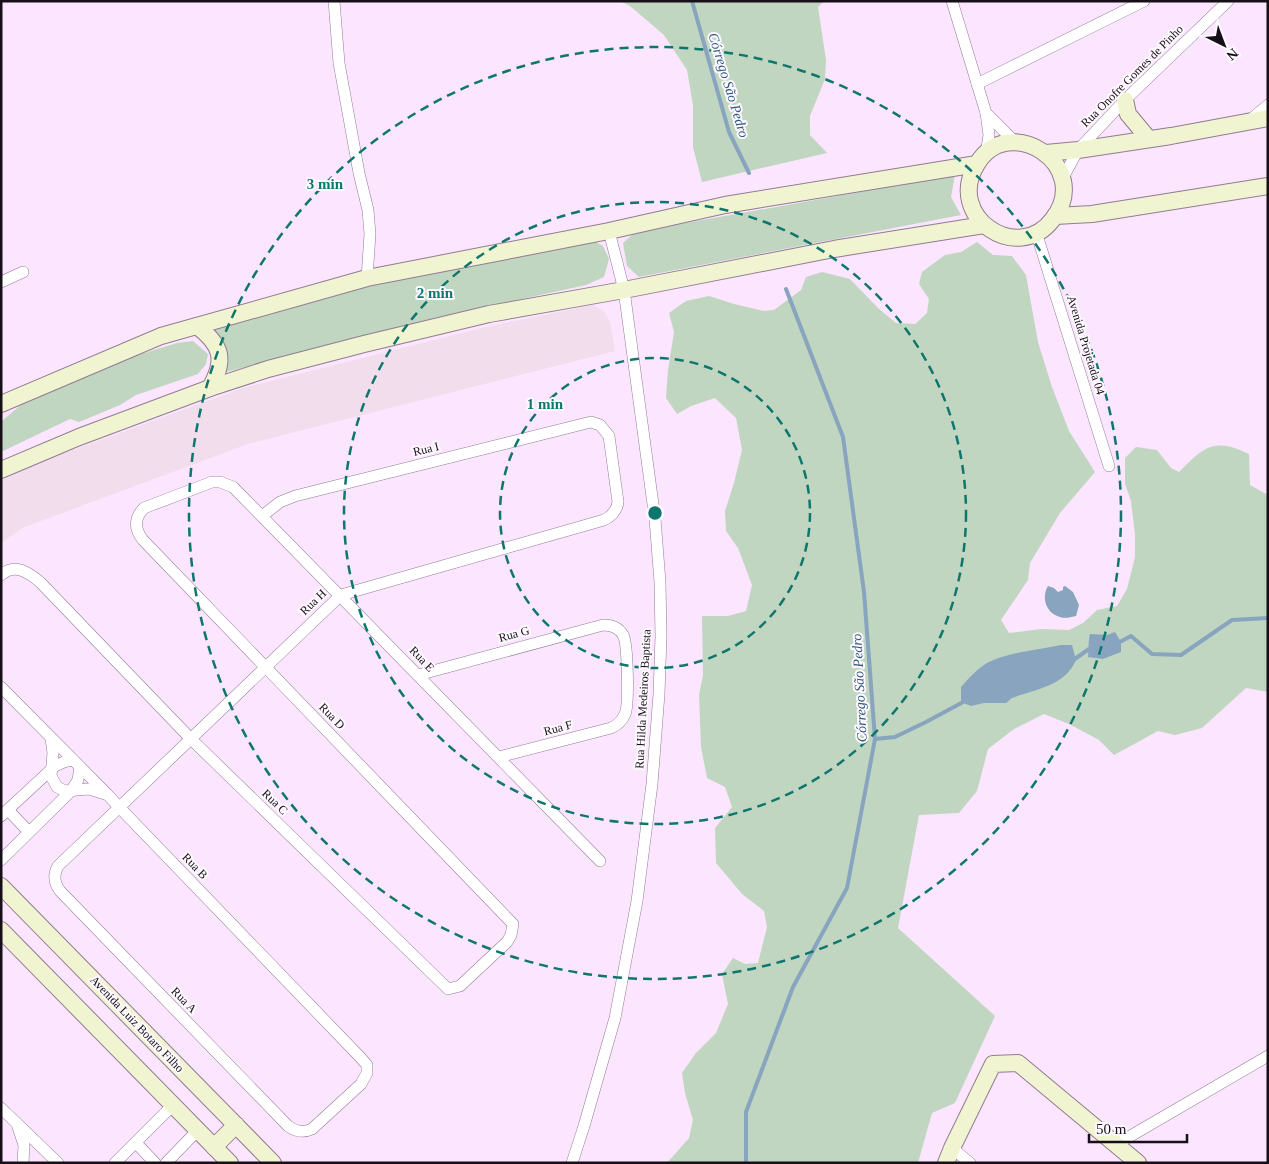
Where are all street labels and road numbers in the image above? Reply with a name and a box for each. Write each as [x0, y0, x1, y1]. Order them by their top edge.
street label: Rua Onofre Gomes de Pinho [1078, 22, 1186, 130]
street label: Avenida Projetada 04 [1064, 294, 1108, 396]
street label: Rua I [412, 439, 440, 459]
street label: Rua H [297, 586, 329, 618]
street label: Rua G [497, 623, 531, 645]
street label: Rua Hilda Medeiros Baptista [632, 628, 654, 769]
street label: Rua E [407, 643, 437, 675]
street label: Rua D [316, 700, 348, 732]
street label: Rua F [542, 717, 574, 739]
street label: Rua C [259, 786, 291, 818]
street label: Rua B [179, 850, 211, 882]
street label: Avenida Luiz Botaro Filho [87, 973, 187, 1075]
street label: Rua A [168, 984, 200, 1016]

